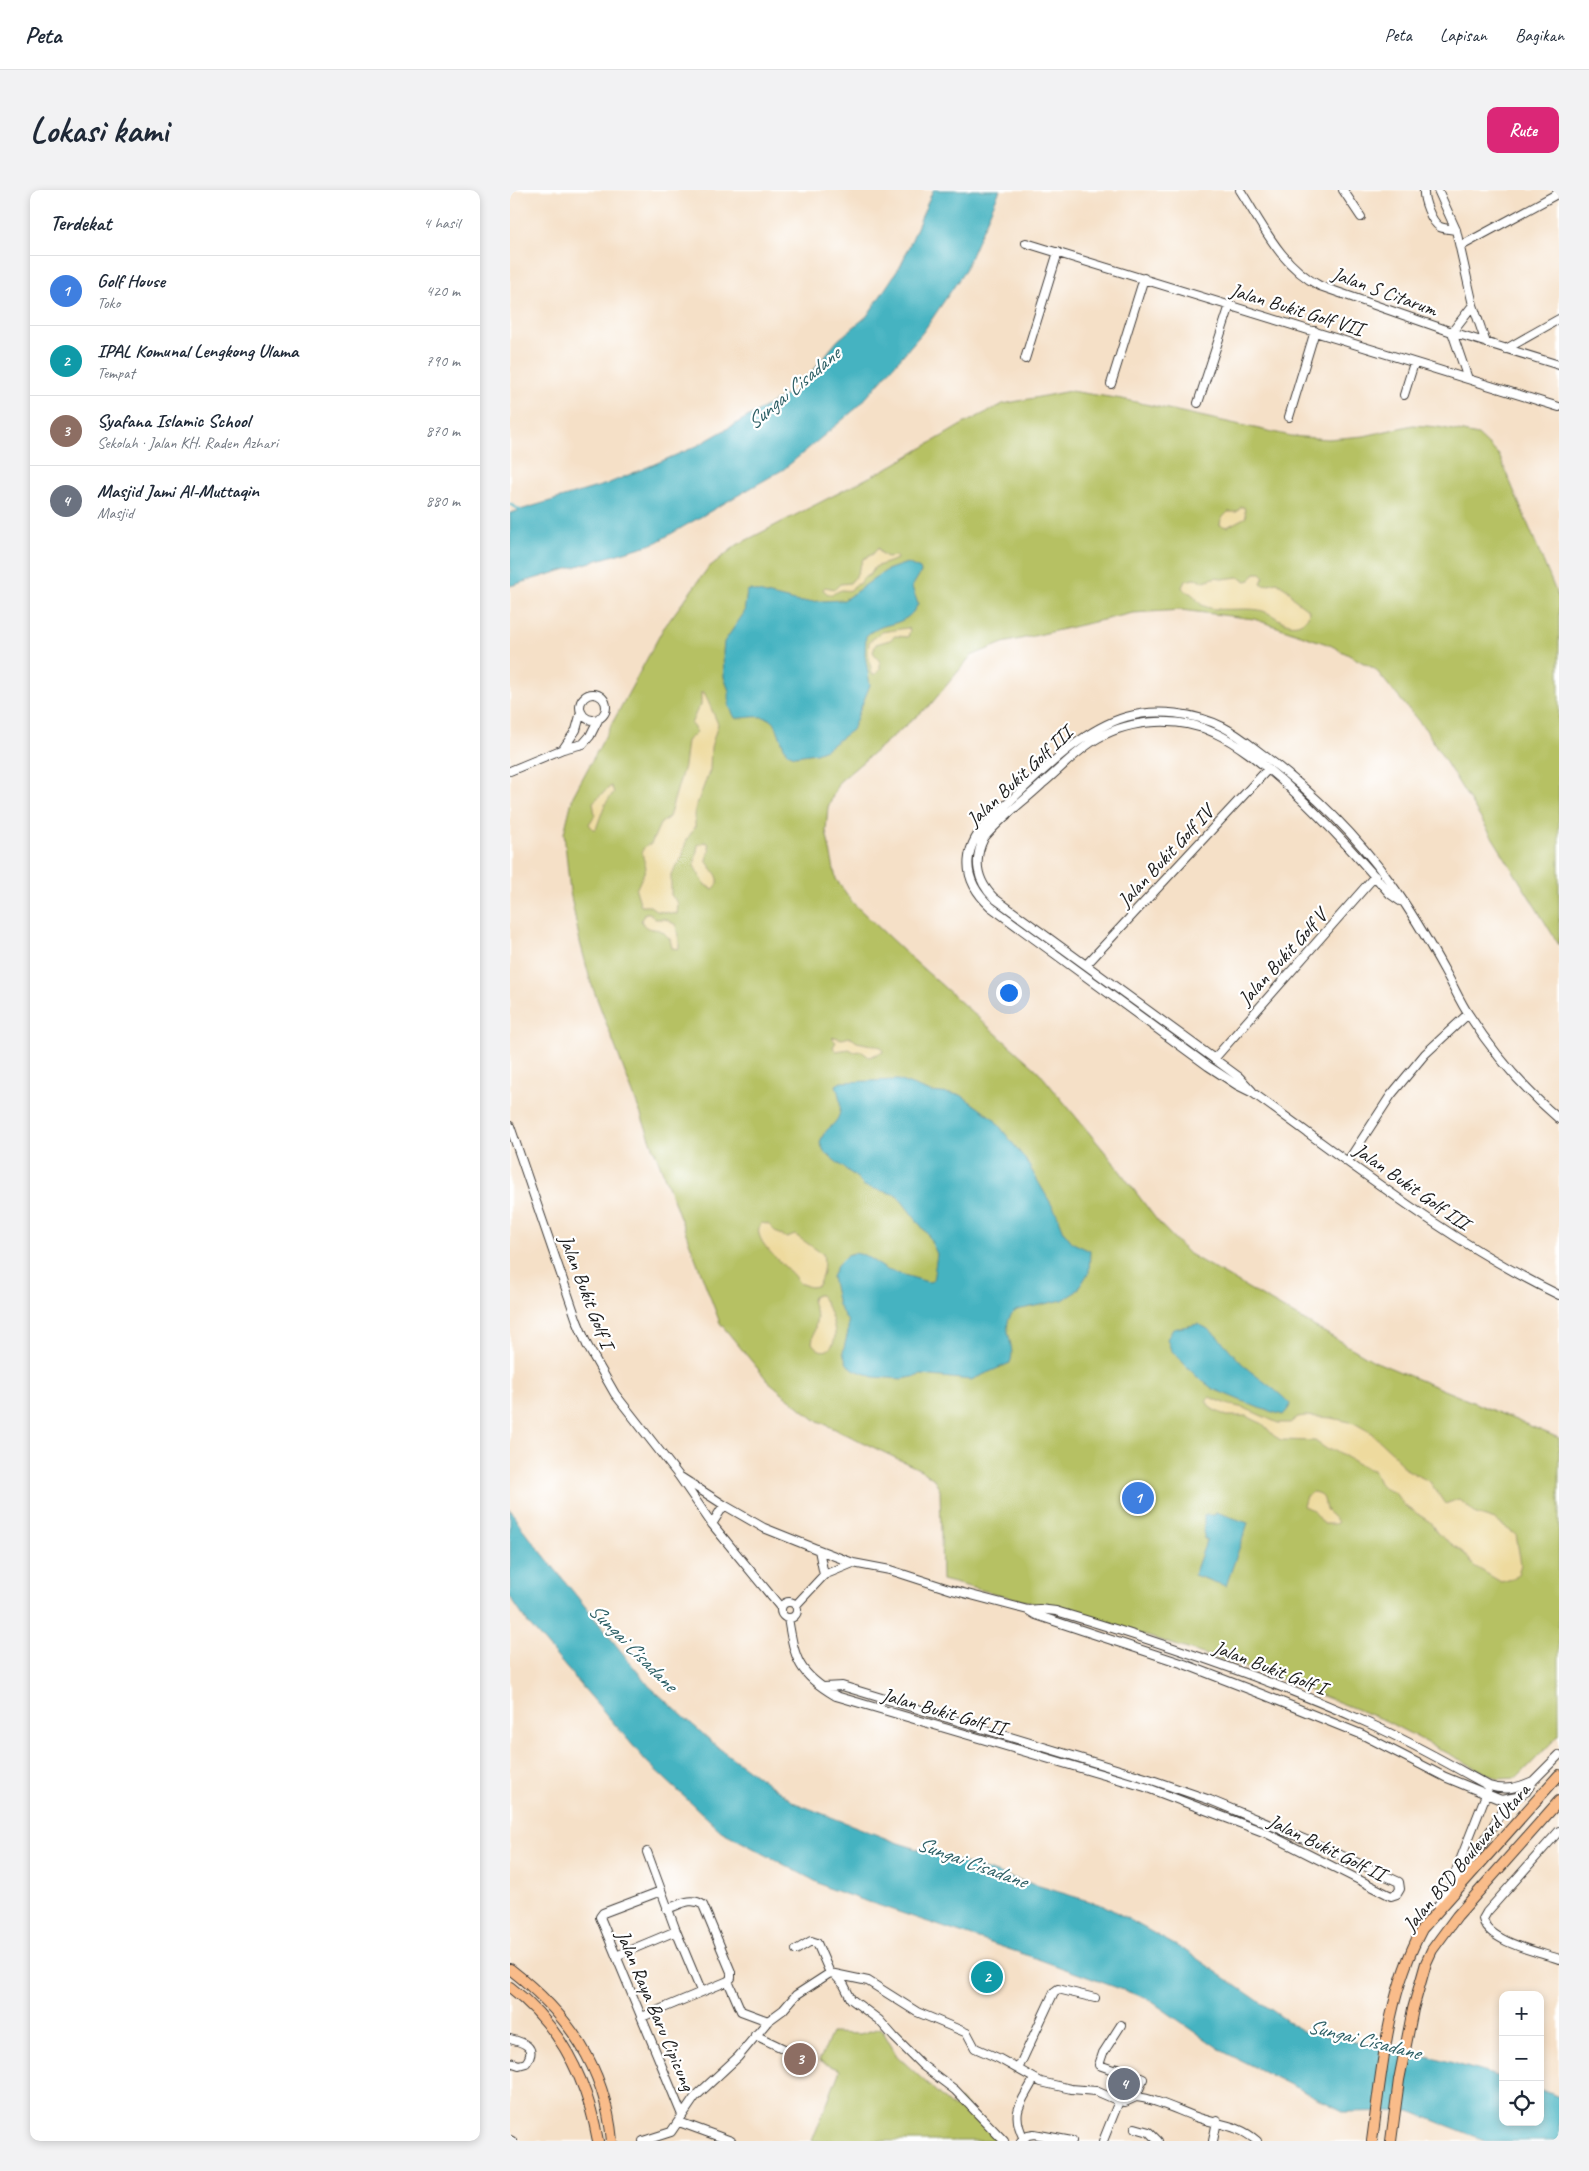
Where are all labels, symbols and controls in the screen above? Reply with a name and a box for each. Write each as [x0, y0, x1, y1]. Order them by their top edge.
text: Peta [25, 20, 62, 50]
text: Peta [1385, 24, 1412, 46]
text: Lapisan [1440, 24, 1487, 46]
text: Bagikan [1515, 24, 1564, 46]
button: Rute [1487, 107, 1559, 153]
text: Lokasi kami [30, 108, 168, 153]
text: Terdekat [50, 210, 111, 236]
text: 4 hasil [423, 213, 460, 233]
street label: Jalan S Citarum [1328, 261, 1442, 323]
text: Golf House [97, 269, 165, 293]
street label: Jalan Bukit Golf VII [1227, 277, 1370, 343]
text: 1 [62, 281, 70, 301]
text: 420 m [426, 281, 460, 301]
text: Toko [97, 293, 120, 313]
text: IPAL Komunal Lengkong Ulama [97, 339, 298, 363]
water label: Sungai Cisadane [741, 339, 848, 435]
text: 2 [62, 351, 70, 371]
text: 790 m [426, 351, 460, 371]
text: Tempat [97, 363, 135, 383]
text: Syafana Islamic School [97, 409, 250, 433]
text: 3 [62, 421, 70, 441]
text: 870 m [426, 421, 460, 441]
text: Sekolah · Jalan KH. Raden Azhari [97, 433, 278, 453]
text: Masjid Jami Al-Muttaqin [97, 479, 259, 503]
text: 4 [62, 491, 70, 511]
text: 880 m [426, 491, 460, 511]
text: Masjid [97, 503, 134, 523]
street label: Jalan Bukit Golf III [961, 718, 1080, 832]
street label: Jalan Bukit Golf IV [1111, 797, 1222, 913]
street label: Jalan Bukit Golf V [1232, 901, 1335, 1011]
your location [996, 980, 1022, 1006]
street label: Jalan Bukit Golf III [1348, 1137, 1478, 1238]
street label: Jalan Bukit Golf I [553, 1230, 621, 1356]
pin: 1 [1122, 1479, 1154, 1517]
water label: Sungai Cisadane [583, 1597, 685, 1699]
street label: Jalan Bukit Golf I [1209, 1634, 1335, 1702]
street label: Jalan Bukit Golf II [878, 1682, 1012, 1742]
street label: Jalan BSD Boulevard Utara [1397, 1777, 1537, 1937]
street label: Jalan Bukit Golf II [1263, 1808, 1393, 1888]
water label: Sungai Cisadane [914, 1830, 1033, 1895]
street label: Jalan Raya Baru Cipicung [610, 1925, 701, 2096]
pin: 2 [971, 1958, 1003, 1996]
map controls [1499, 1991, 1544, 2126]
button: + [1499, 1991, 1544, 2036]
water label: Sungai Cisadane [1305, 2013, 1426, 2066]
button: − [1499, 2036, 1544, 2081]
pin: 3 [784, 2040, 816, 2078]
pin: 4 [1108, 2065, 1140, 2103]
button: locate [1499, 2081, 1544, 2126]

